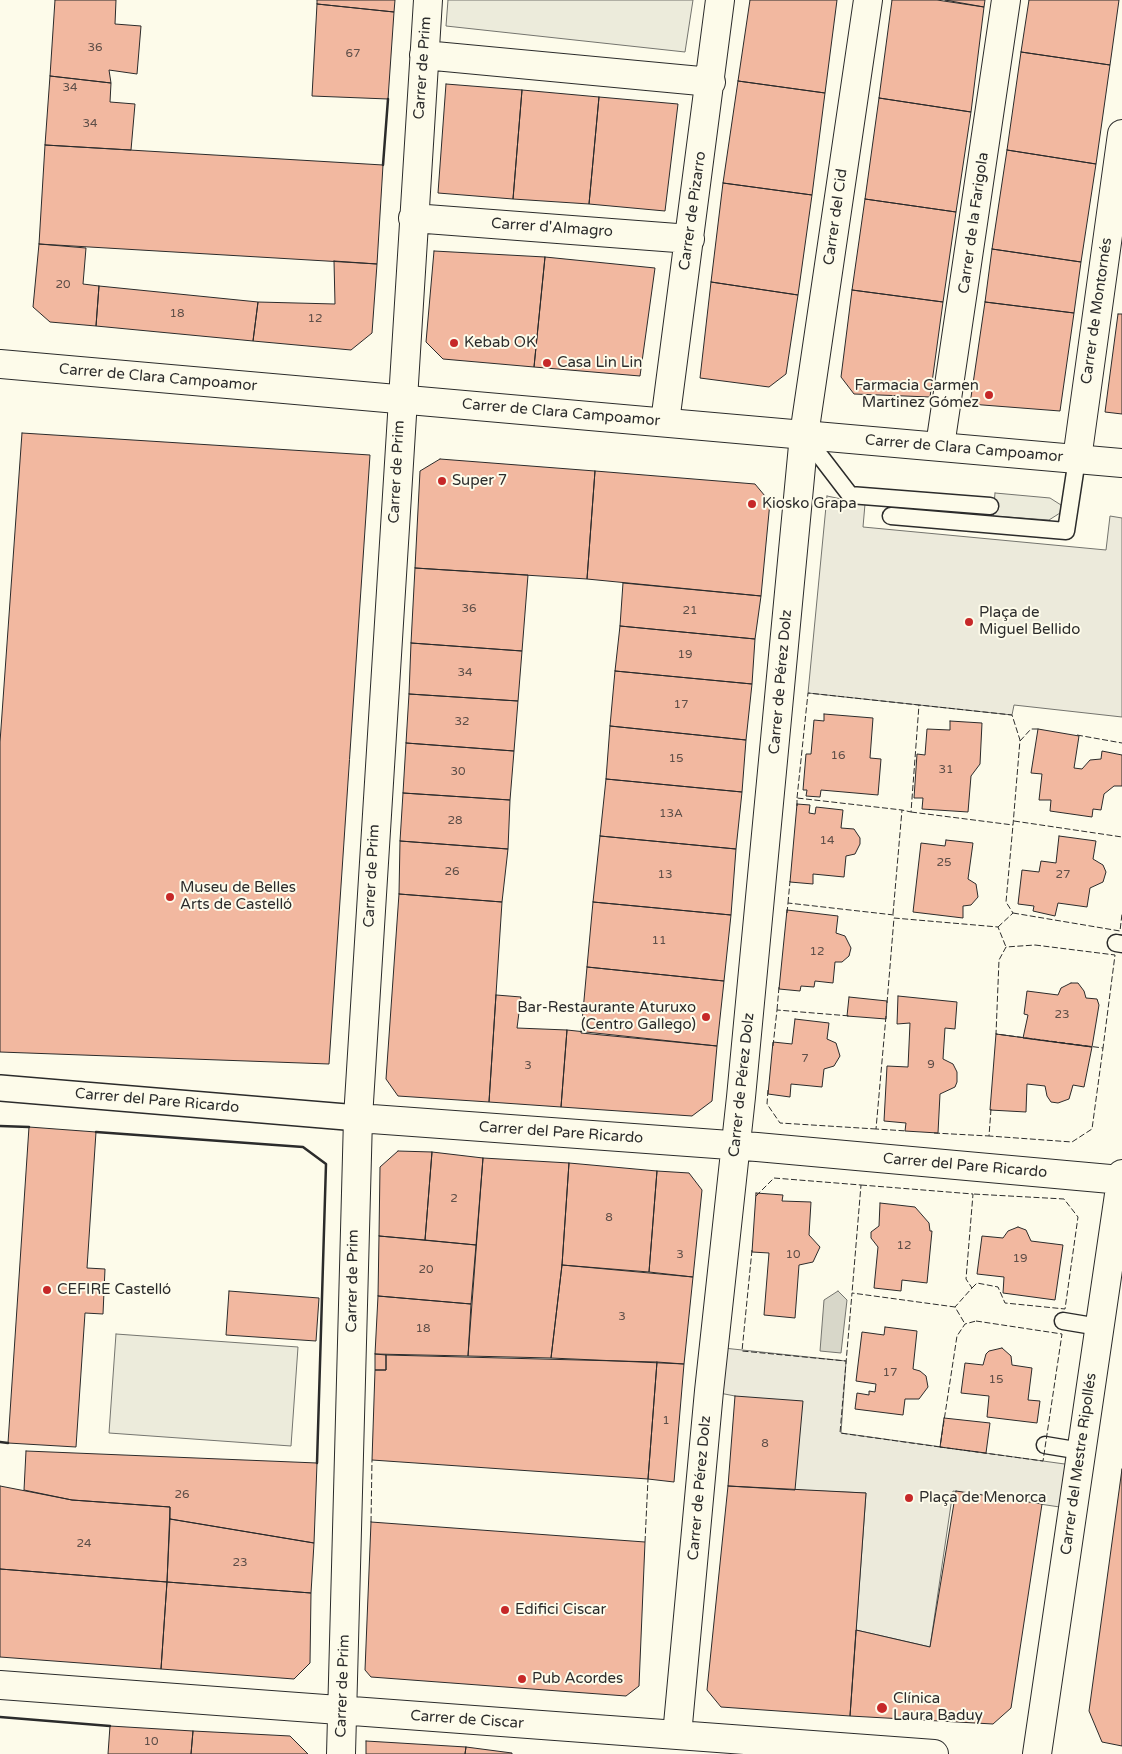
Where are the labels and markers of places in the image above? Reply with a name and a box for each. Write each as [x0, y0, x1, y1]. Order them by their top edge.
place label: Kebab OK [464, 334, 536, 352]
marker: Kebab OK [448, 337, 460, 349]
place label: Casa Lin Lin [557, 354, 642, 372]
marker: Casa Lin Lin [541, 357, 553, 369]
place label: Farmacia Carmen Martinez Gómez [855, 377, 979, 412]
marker: Farmacia Carmen Martinez Gómez [983, 389, 995, 401]
place label: Super 7 [452, 472, 507, 490]
marker: Super 7 [436, 475, 448, 487]
place label: Kiosko Grapa [762, 495, 857, 513]
marker: Kiosko Grapa [746, 498, 758, 510]
place label: Plaça de Miguel Bellido [979, 604, 1080, 639]
marker: Plaça de Miguel Bellido [963, 616, 975, 628]
place label: Museu de Belles Arts de Castelló [180, 879, 296, 914]
marker: Museu de Belles Arts de Castelló [164, 891, 176, 903]
place label: Bar-Restaurante Aturuxo (Centro Gallego) [517, 999, 696, 1034]
marker: Bar-Restaurante Aturuxo (Centro Gallego) [700, 1011, 712, 1023]
place label: CEFIRE Castelló [57, 1281, 171, 1299]
marker: CEFIRE Castelló [41, 1284, 53, 1296]
place label: Plaça de Menorca [919, 1489, 1046, 1507]
marker: Plaça de Menorca [903, 1492, 915, 1504]
place label: Edifici Ciscar [515, 1601, 606, 1619]
marker: Edifici Ciscar [499, 1604, 511, 1616]
place label: Pub Acordes [532, 1670, 623, 1688]
marker: Pub Acordes [516, 1673, 528, 1685]
place label: Clínica Laura Baduy [893, 1690, 983, 1725]
marker: Clínica Laura Baduy [875, 1701, 889, 1715]

